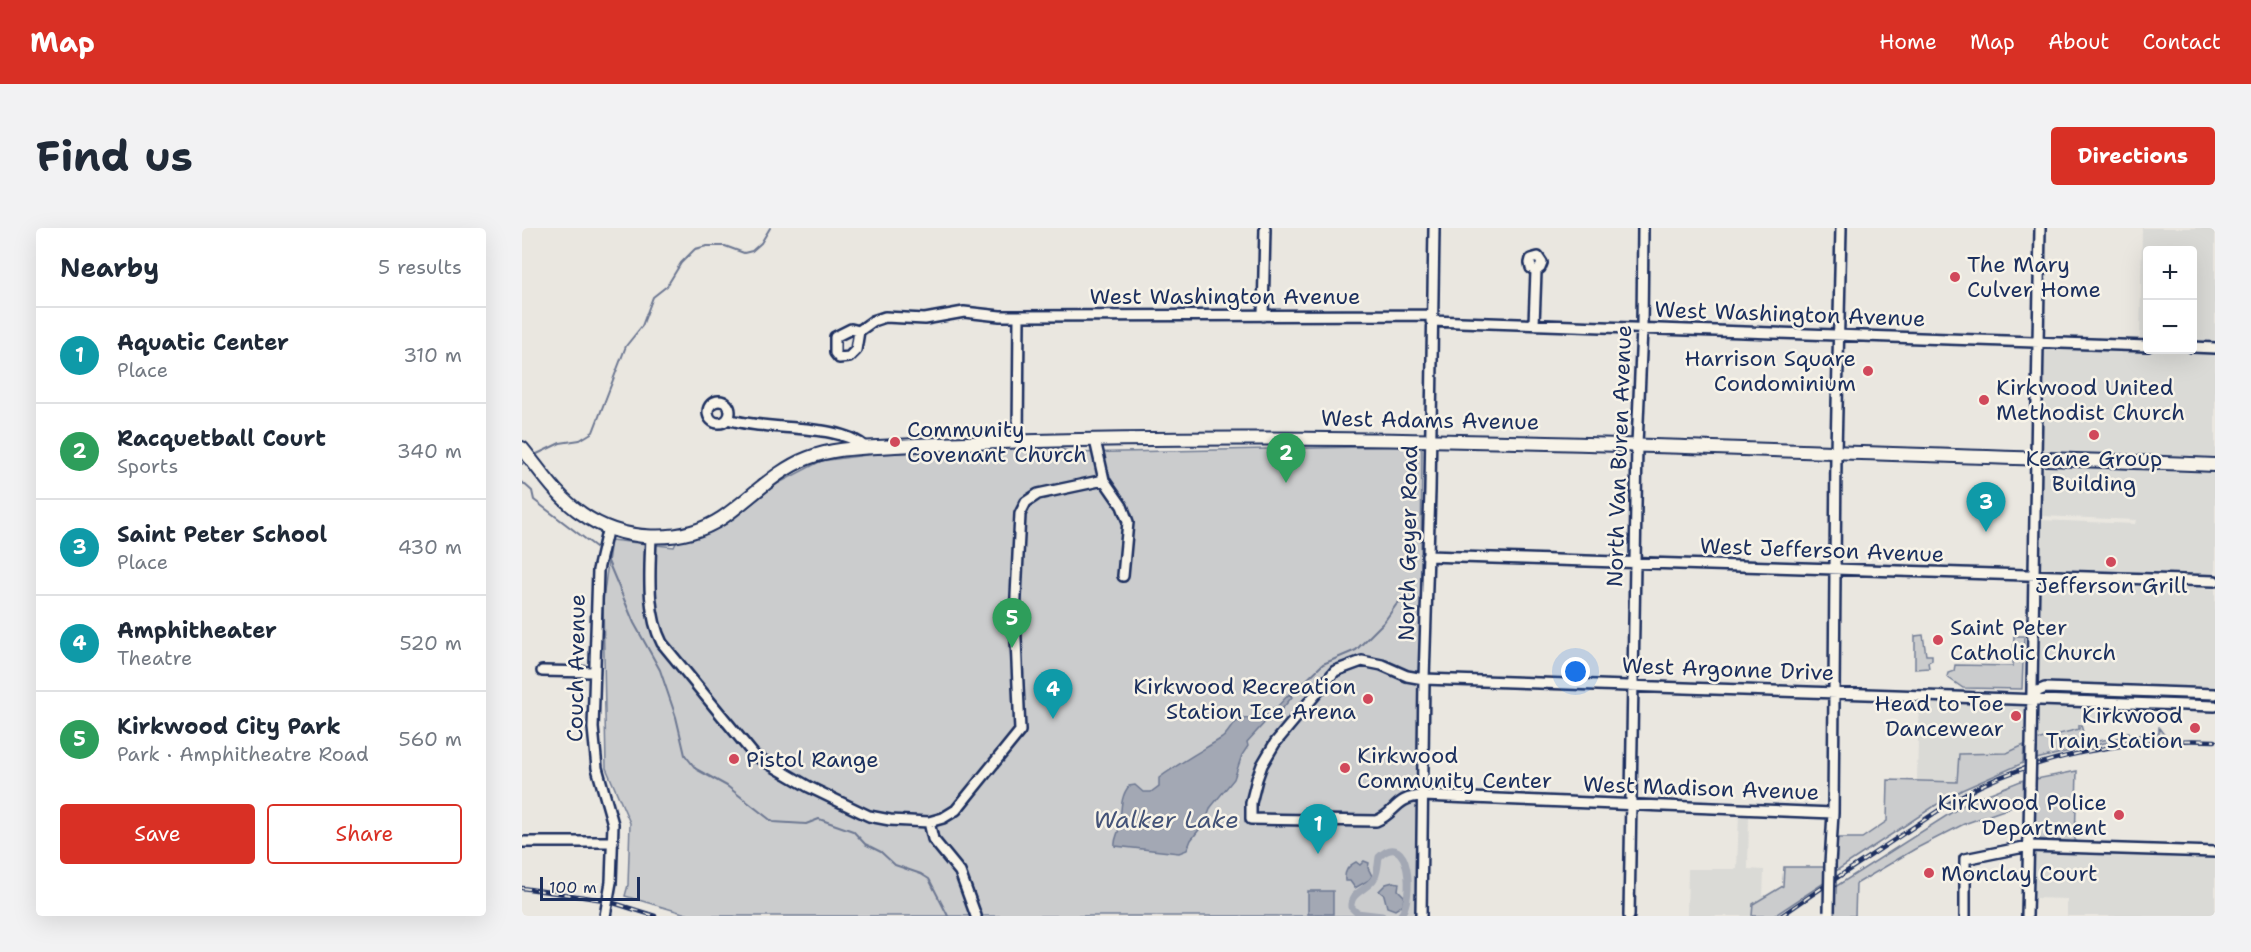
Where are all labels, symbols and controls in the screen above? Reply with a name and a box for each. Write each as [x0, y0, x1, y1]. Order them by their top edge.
text: Map [30, 23, 95, 61]
text: Home [1879, 28, 1937, 56]
text: Map [1970, 28, 2015, 56]
text: About [2048, 28, 2109, 56]
text: Contact [2142, 28, 2221, 56]
button: Directions [2051, 127, 2215, 185]
text: Find us [36, 128, 193, 184]
map controls [2143, 246, 2197, 354]
button: + [2143, 246, 2197, 300]
text: Nearby [60, 250, 159, 285]
place label: The Mary Culver Home [1967, 250, 2101, 304]
text: 5 results [378, 254, 462, 280]
marker: The Mary Culver Home [1948, 270, 1962, 284]
street label: West Washington Avenue [1089, 282, 1361, 311]
street label: West Washington Avenue [1654, 295, 1926, 333]
button: − [2143, 300, 2197, 354]
street label: North Van Buren Avenue [1600, 324, 1638, 588]
text: Aquatic Center [117, 328, 289, 357]
text: 1 [75, 342, 84, 368]
text: 310 m [403, 342, 462, 368]
place label: Harrison Square Condominium [1685, 344, 1856, 398]
text: Place [117, 357, 168, 383]
marker: Harrison Square Condominium [1861, 364, 1875, 378]
place label: Kirkwood United Methodist Church [1996, 373, 2185, 427]
marker: Kirkwood United Methodist Church [1977, 393, 1991, 407]
street label: West Adams Avenue [1321, 404, 1539, 436]
place label: Community Covenant Church [907, 415, 1087, 469]
text: Racquetball Court [117, 424, 326, 453]
marker: Keane Group Building [2087, 428, 2101, 442]
pin: 2 [1266, 434, 1305, 483]
marker: Community Covenant Church [888, 435, 902, 449]
text: 2 [73, 438, 87, 464]
text: 340 m [397, 438, 462, 464]
place label: Keane Group Building [2026, 444, 2162, 498]
street label: North Geyer Road [1392, 445, 1424, 641]
text: Sports [117, 453, 178, 479]
pin: 3 [1966, 482, 2006, 532]
text: Saint Peter School [117, 520, 327, 549]
street label: West Jefferson Avenue [1699, 531, 1945, 569]
text: 3 [73, 534, 87, 560]
text: 430 m [398, 534, 462, 560]
text: Place [117, 549, 168, 575]
marker: Jefferson Grill [2104, 555, 2118, 569]
place label: Jefferson Grill [2035, 571, 2188, 600]
street label: Couch Avenue [560, 594, 592, 742]
pin: 5 [992, 598, 1032, 648]
place label: Saint Peter Catholic Church [1950, 613, 2116, 667]
text: Amphitheater [117, 616, 277, 645]
text: 4 [73, 630, 87, 656]
text: 520 m [399, 630, 462, 656]
marker: Saint Peter Catholic Church [1931, 633, 1945, 647]
text: Theatre [117, 645, 192, 671]
street label: West Argonne Drive [1621, 651, 1835, 687]
your location [1561, 657, 1590, 686]
pin: 4 [1034, 670, 1072, 719]
place label: Kirkwood Recreation Station Ice Arena [1133, 672, 1356, 726]
place label: Head to Toe Dancewear [1875, 689, 2004, 743]
marker: Kirkwood Recreation Station Ice Arena [1361, 692, 1375, 706]
place label: Kirkwood Train Station [2046, 701, 2183, 755]
marker: Head to Toe Dancewear [2009, 709, 2023, 723]
text: Kirkwood City Park [117, 712, 341, 741]
marker: Kirkwood Train Station [2188, 721, 2202, 735]
text: 5 [73, 726, 86, 752]
text: 560 m [399, 726, 462, 752]
text: Park · Amphitheatre Road [117, 741, 369, 767]
place label: Kirkwood Community Center [1357, 741, 1552, 795]
place label: Pistol Range [746, 745, 879, 774]
marker: Pistol Range [727, 752, 741, 766]
marker: Kirkwood Community Center [1338, 761, 1352, 775]
street label: West Madison Avenue [1582, 769, 1820, 807]
place label: Kirkwood Police Department [1937, 788, 2107, 842]
button: Save [60, 804, 255, 864]
button: Share [267, 804, 462, 864]
water label: Walker Lake [1093, 804, 1239, 836]
pin: 1 [1298, 804, 1338, 854]
marker: Kirkwood Police Department [2112, 808, 2126, 822]
place label: Monclay Court [1941, 859, 2098, 888]
marker: Monclay Court [1922, 866, 1936, 880]
scale bar [540, 874, 640, 902]
text: 100 m [549, 877, 597, 898]

